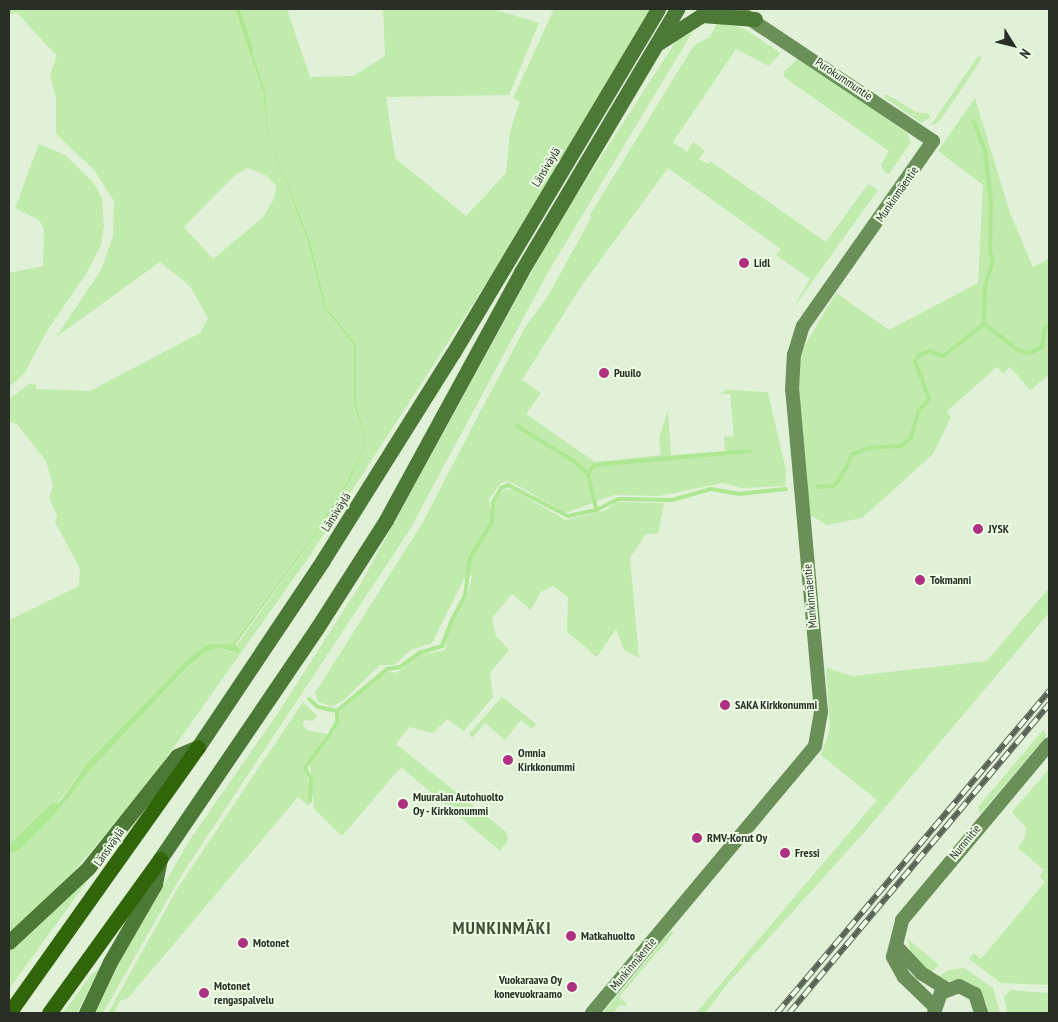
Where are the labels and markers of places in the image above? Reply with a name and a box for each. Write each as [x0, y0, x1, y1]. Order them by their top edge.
place label: Lidl [754, 256, 770, 270]
marker: Lidl [738, 257, 750, 269]
place label: Puuilo [614, 366, 641, 380]
marker: Puuilo [598, 367, 610, 379]
place label: JYSK [988, 522, 1009, 536]
marker: JYSK [972, 523, 984, 535]
place label: Tokmanni [930, 573, 971, 587]
marker: Tokmanni [914, 574, 926, 586]
place label: SAKA Kirkkonummi [735, 698, 818, 712]
marker: SAKA Kirkkonummi [719, 699, 731, 711]
place label: Omnia Kirkkonummi [518, 746, 575, 774]
marker: Omnia Kirkkonummi [502, 754, 514, 766]
place label: Muuralan Autohuolto Oy - Kirkkonummi [413, 790, 504, 818]
marker: Muuralan Autohuolto Oy - Kirkkonummi [397, 798, 409, 810]
place label: RMV-Korut Oy [707, 831, 767, 845]
marker: RMV-Korut Oy [691, 832, 703, 844]
place label: Fressi [795, 846, 820, 860]
marker: Fressi [779, 847, 791, 859]
place label: Matkahuolto [581, 929, 635, 943]
marker: Matkahuolto [565, 930, 577, 942]
place label: Motonet [253, 936, 289, 950]
marker: Motonet [237, 937, 249, 949]
place label: Vuokaraava Oy konevuokraamo [494, 973, 562, 1001]
place label: Motonet rengaspalvelu [214, 979, 274, 1007]
marker: Vuokaraava Oy konevuokraamo [566, 981, 578, 993]
marker: Motonet rengaspalvelu [198, 987, 210, 999]

